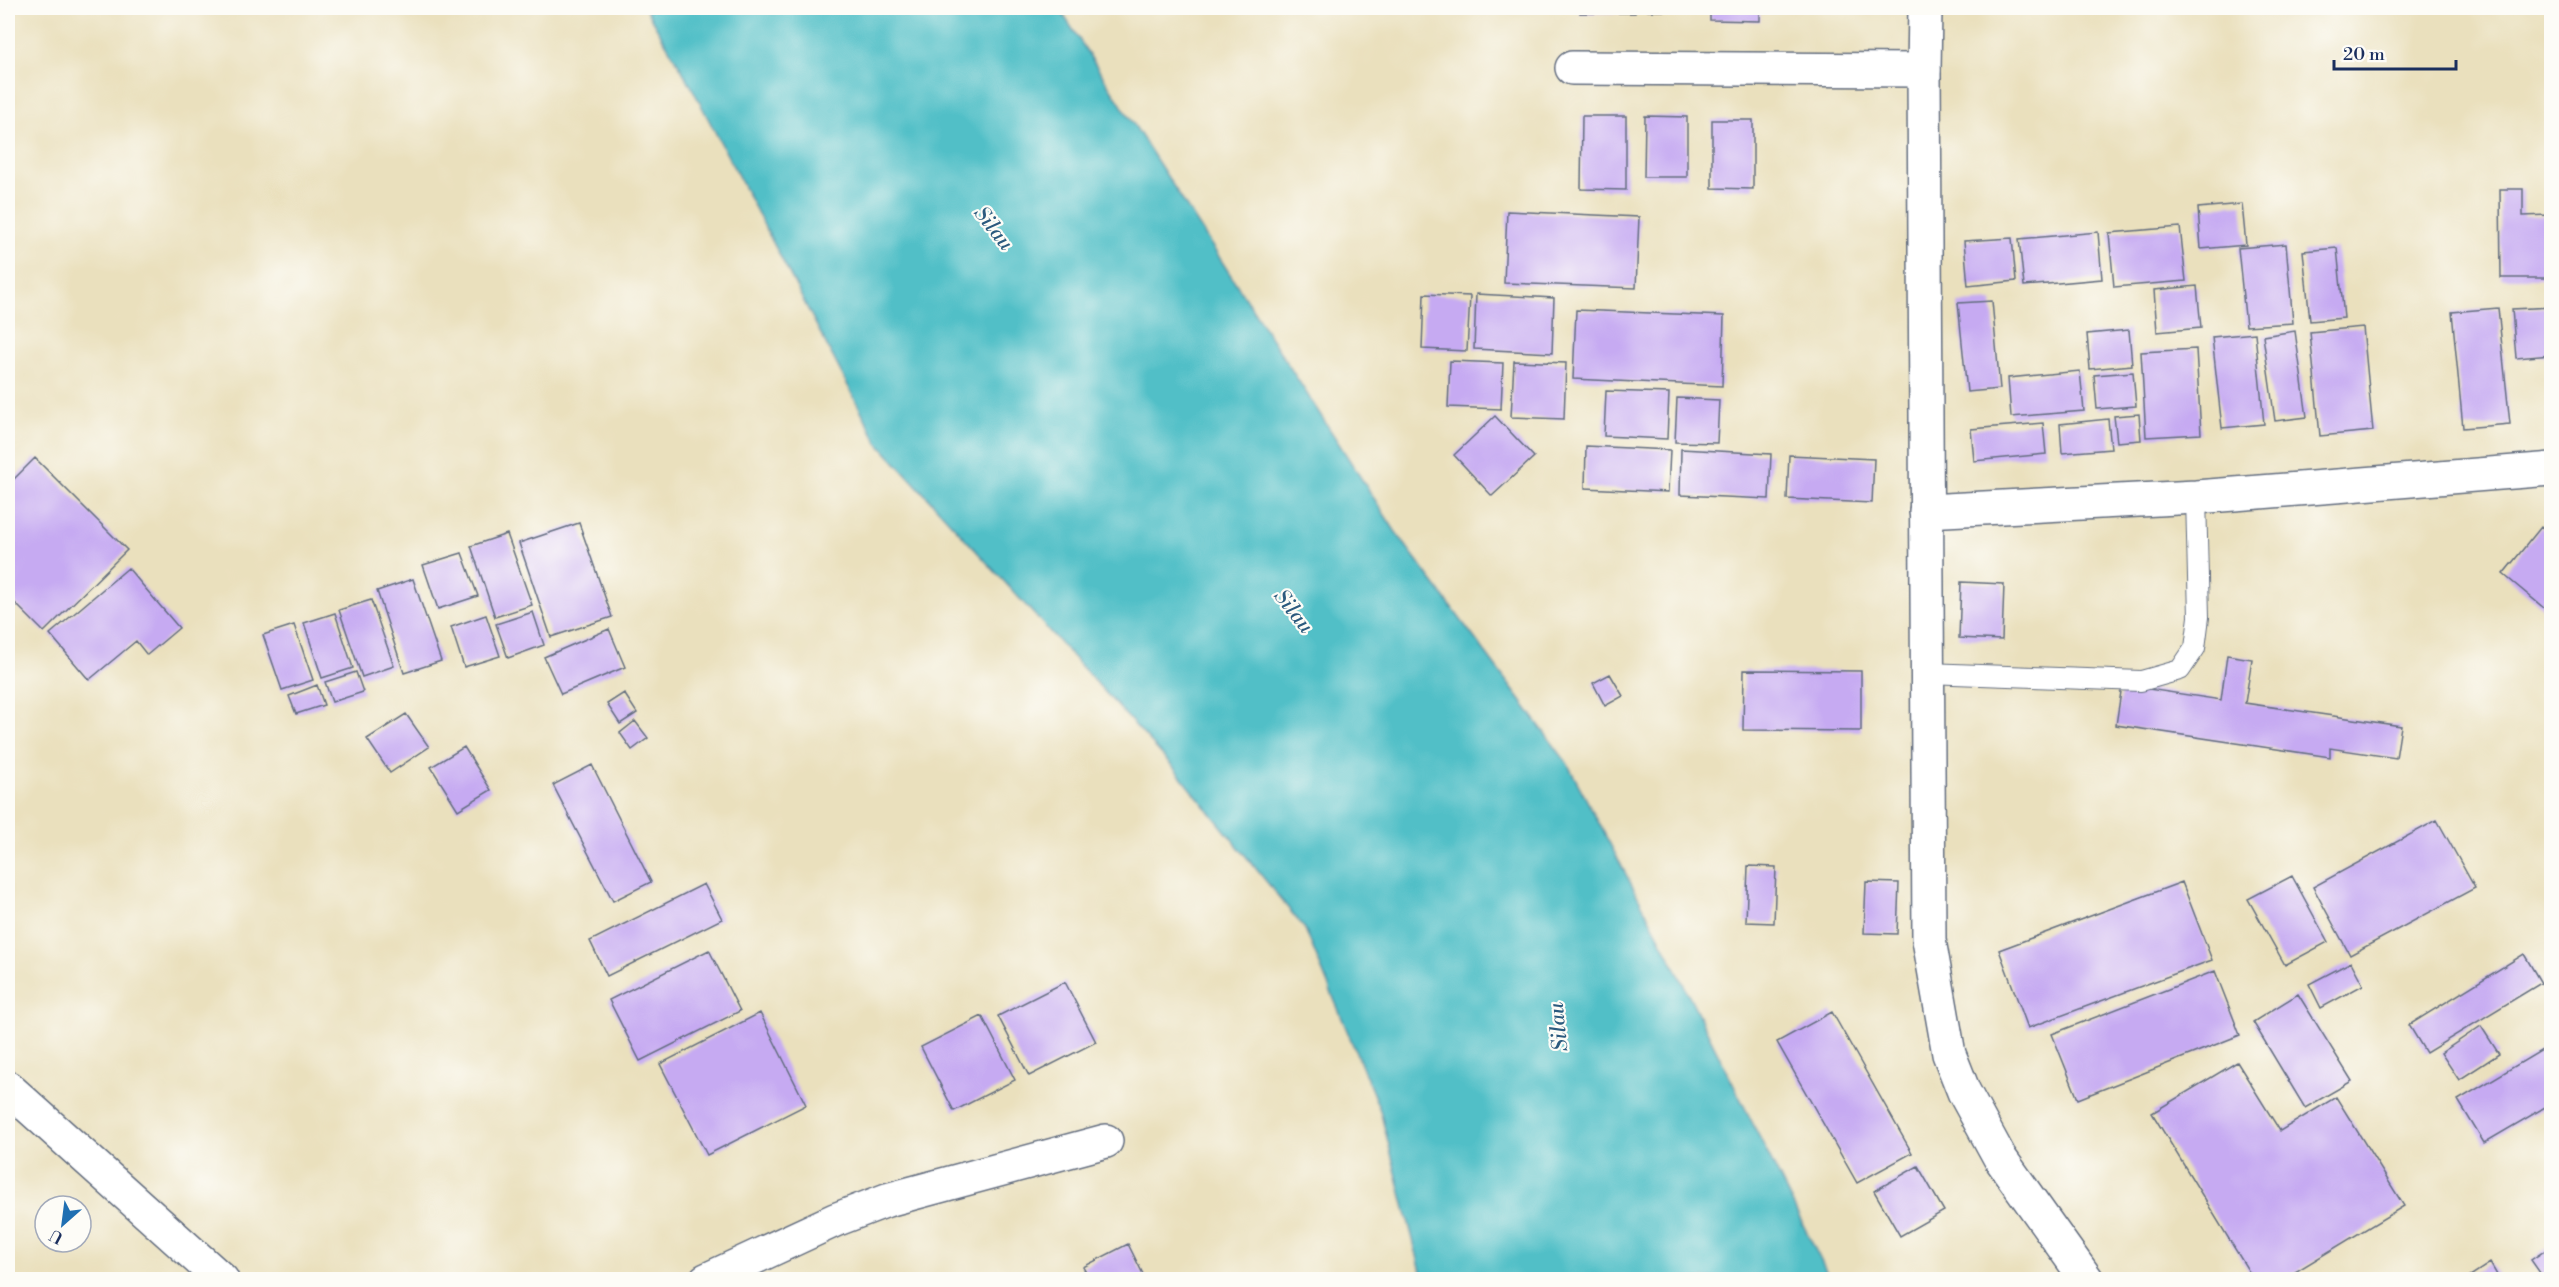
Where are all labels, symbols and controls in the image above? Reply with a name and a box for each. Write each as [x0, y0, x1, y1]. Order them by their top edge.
scale bar [2334, 33, 2456, 71]
text: 20 m [2343, 43, 2385, 66]
water label: Silau [968, 201, 1019, 256]
water label: Silau [1268, 584, 1319, 639]
water label: Silau [1543, 1001, 1574, 1053]
north arrow [33, 1194, 93, 1254]
text: U [46, 1224, 67, 1248]

